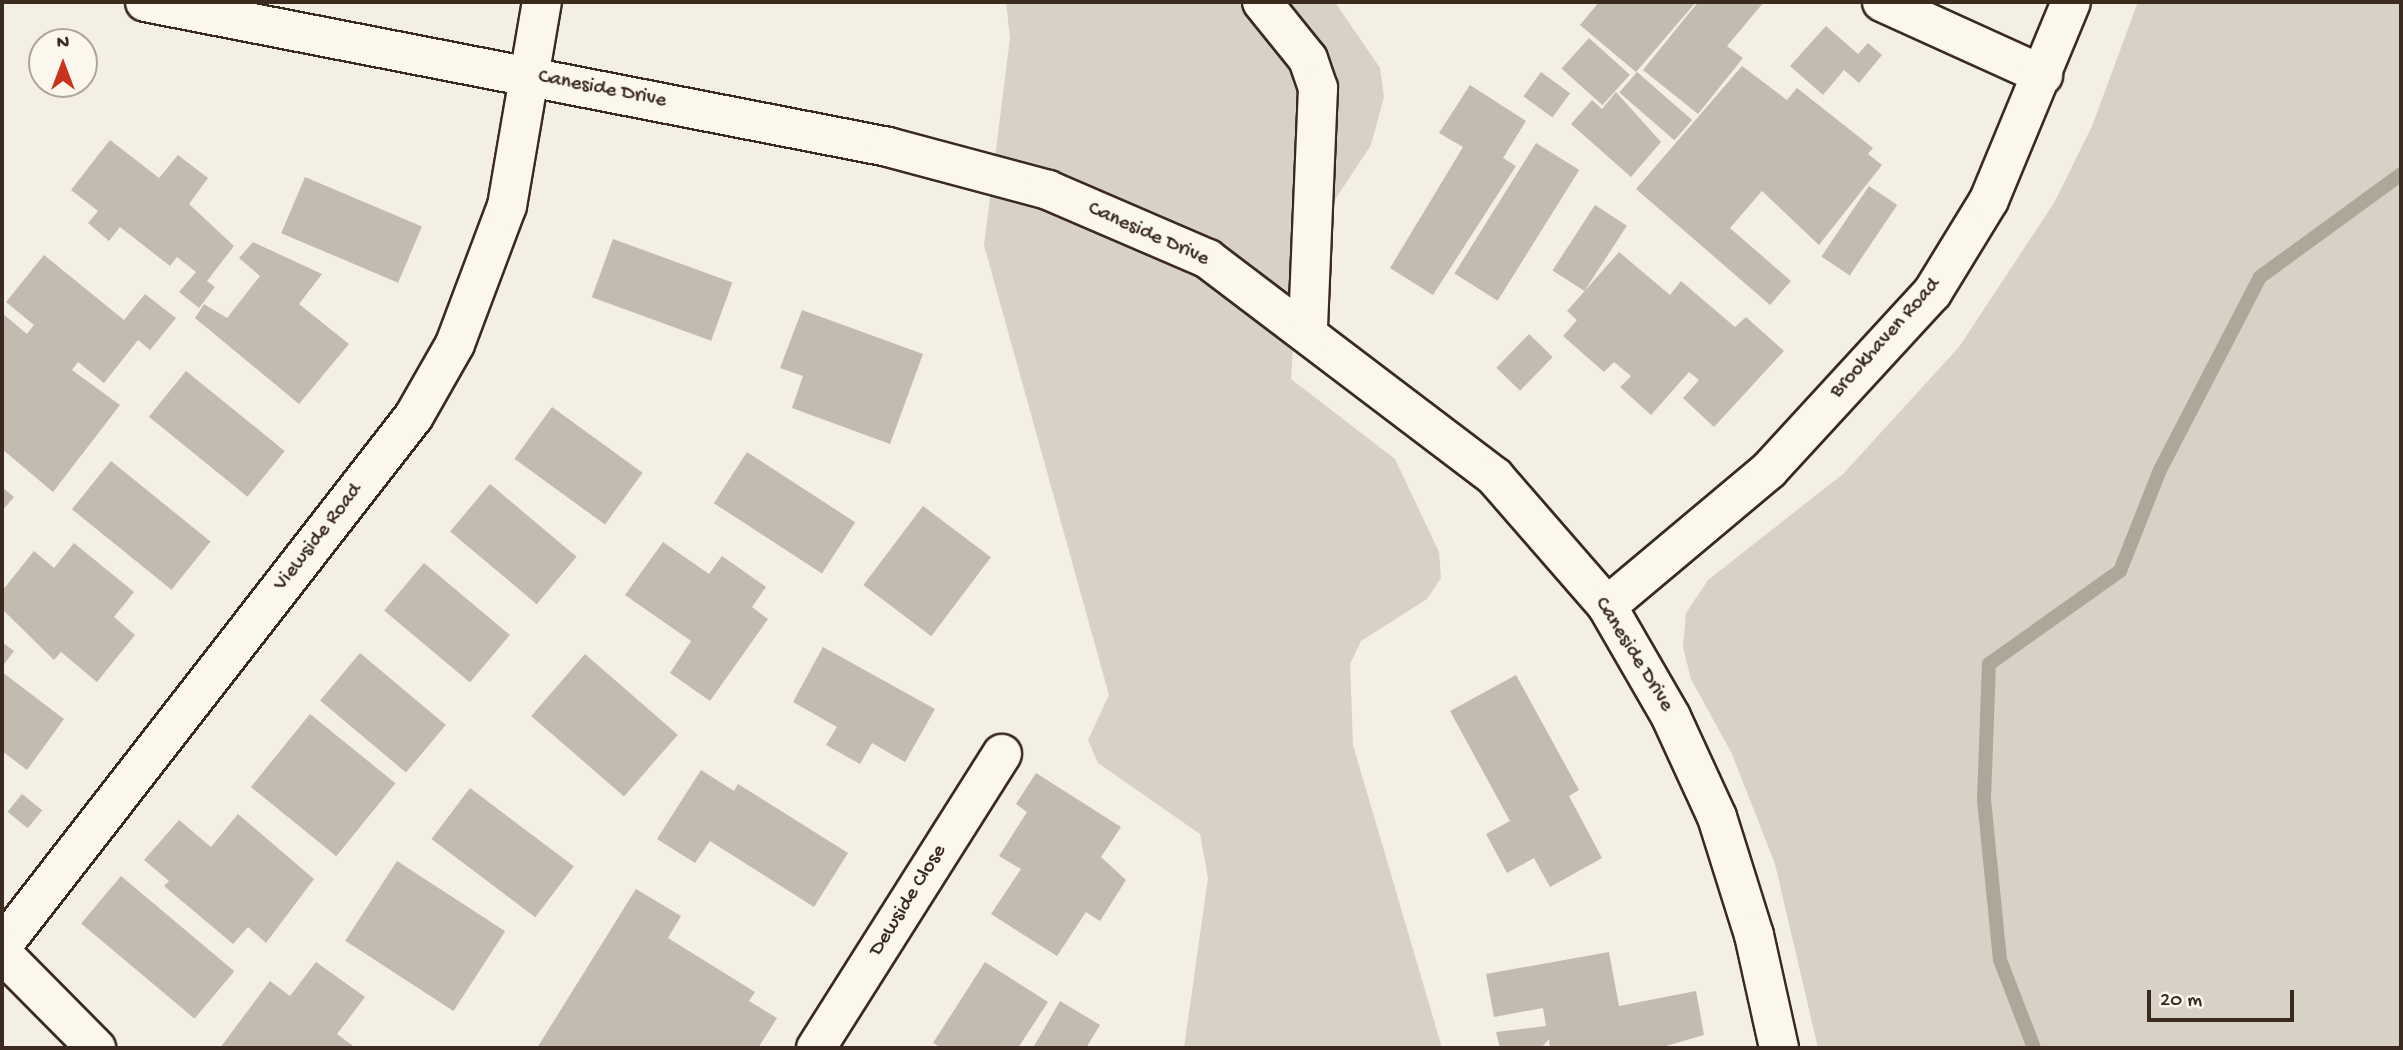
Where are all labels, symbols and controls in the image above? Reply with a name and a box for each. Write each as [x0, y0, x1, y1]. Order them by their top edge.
north arrow [28, 28, 98, 98]
text: N [57, 32, 69, 55]
street label: Caneside Drive [536, 65, 668, 115]
street label: Caneside Drive [1083, 197, 1213, 273]
street label: Brookhaven Road [1825, 274, 1947, 404]
street label: Viewside Road [269, 479, 369, 597]
street label: Caneside Drive [1588, 593, 1678, 717]
street label: Dewside Close [865, 841, 953, 961]
scale bar [2151, 976, 2298, 1020]
text: 20 m [2160, 989, 2202, 1014]

